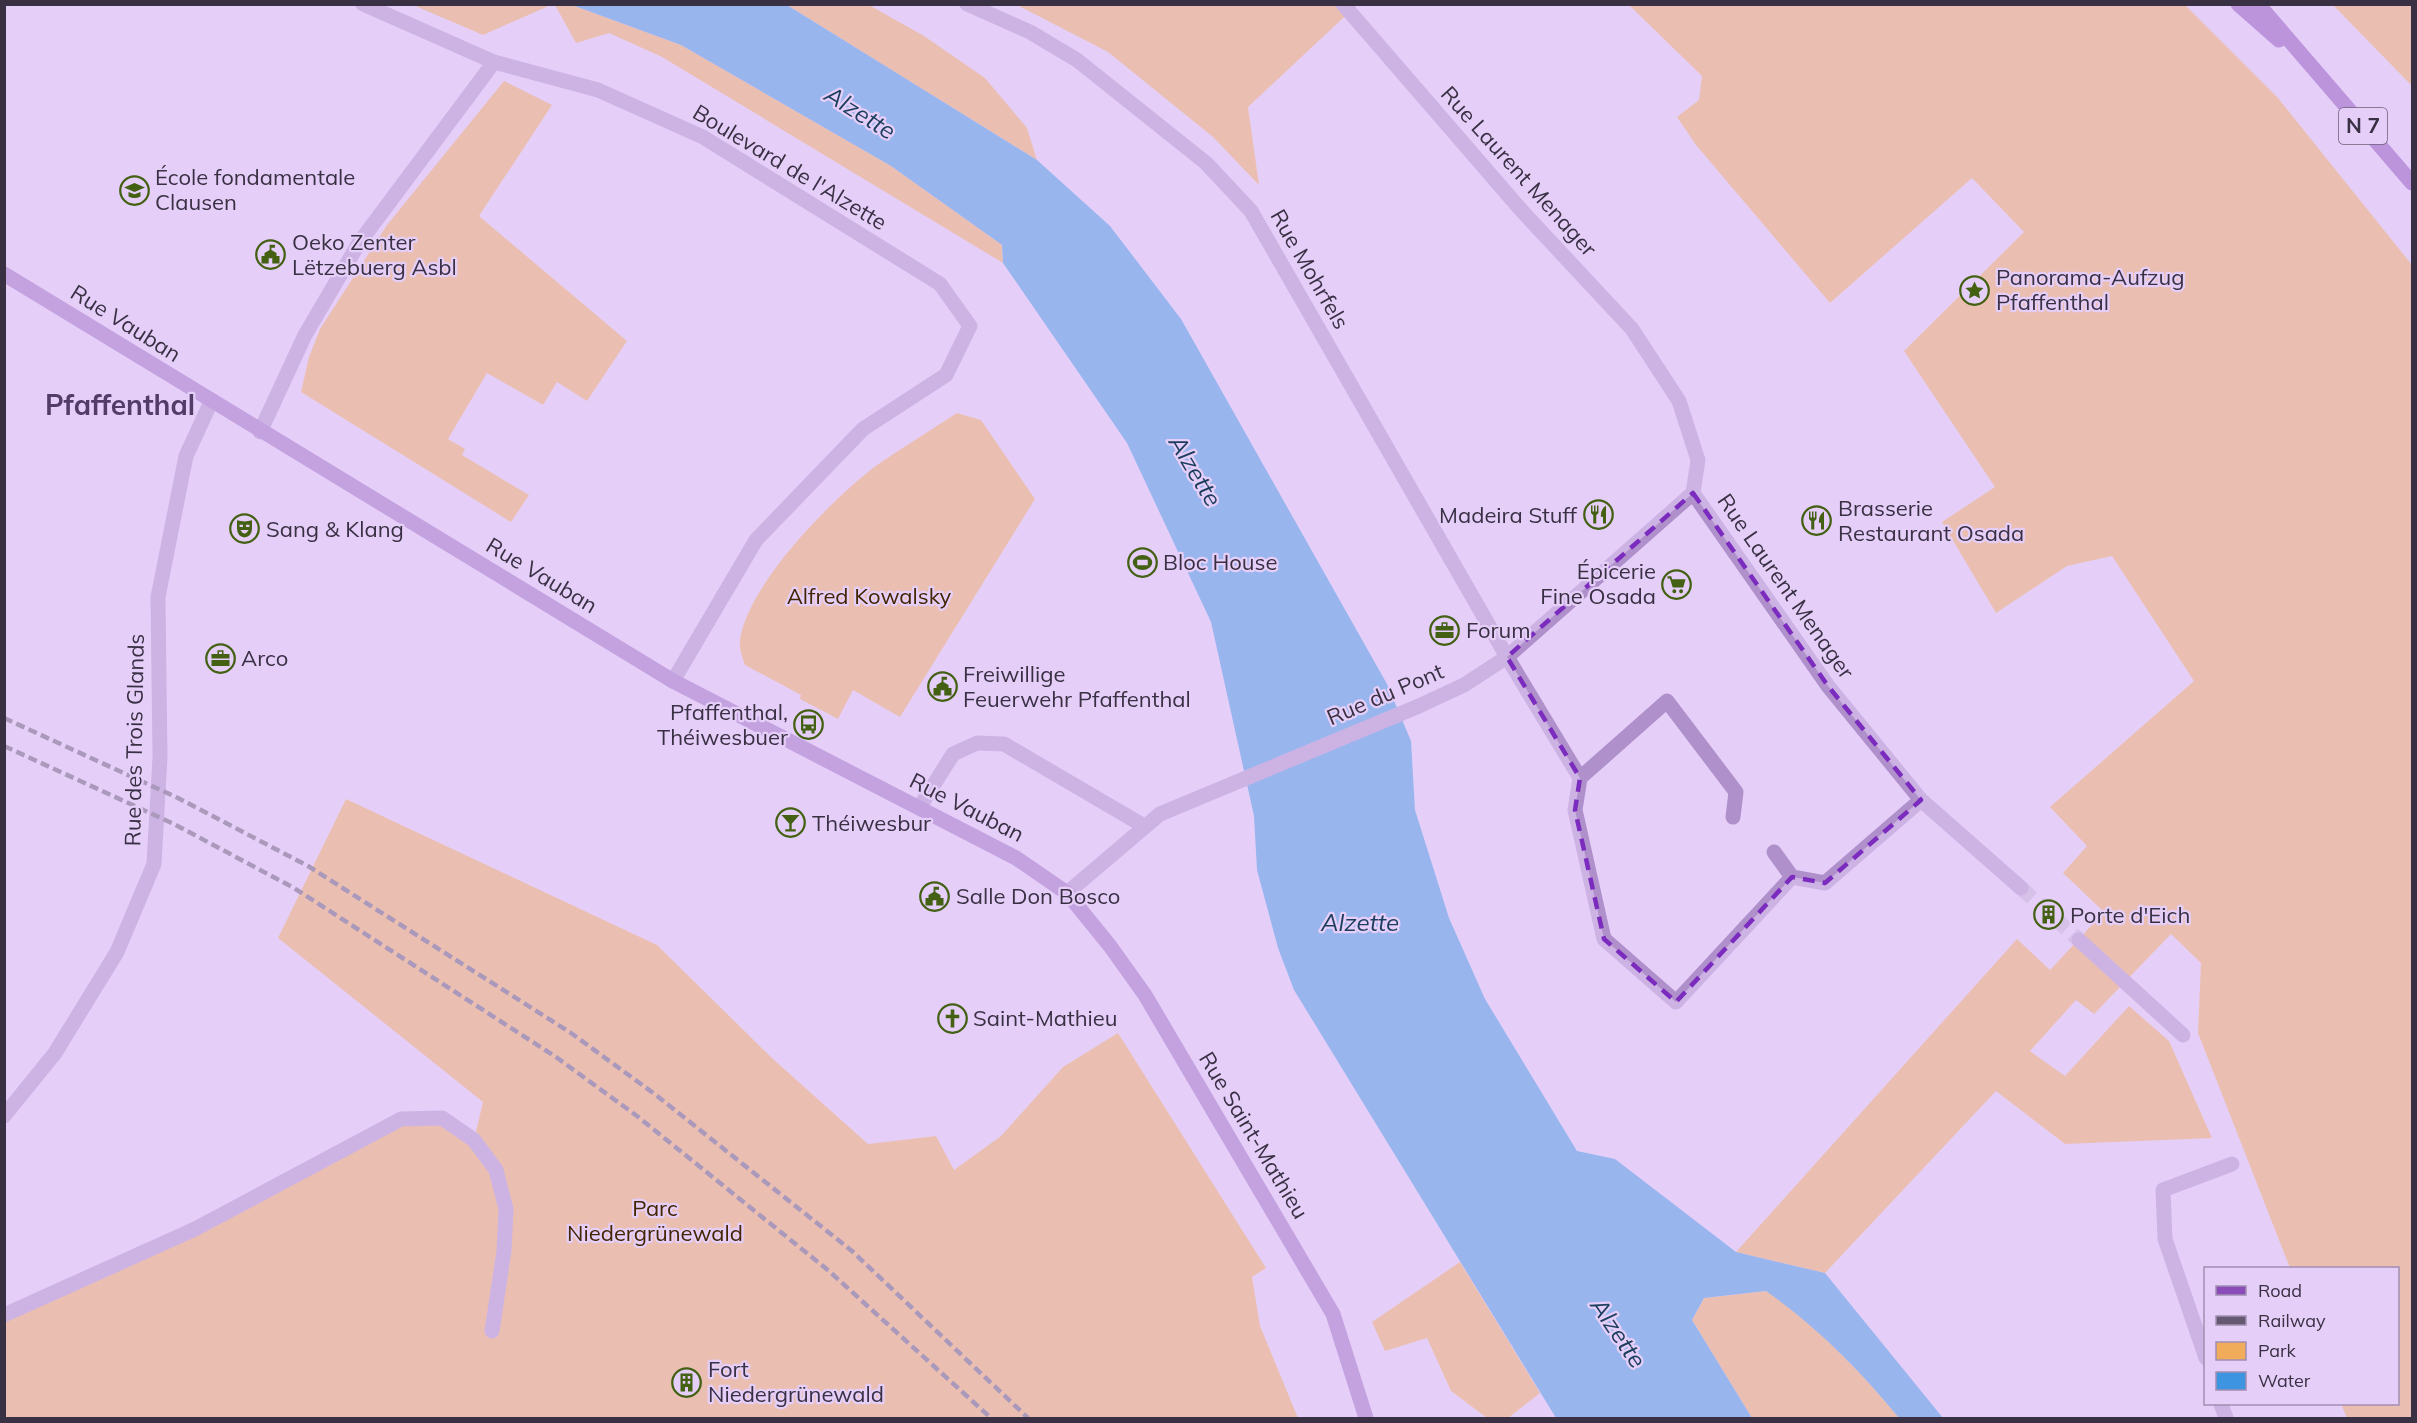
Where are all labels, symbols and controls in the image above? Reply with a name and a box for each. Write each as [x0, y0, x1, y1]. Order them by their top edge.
water label: Alzette [819, 78, 902, 146]
street label: Rue Laurent Menager [1435, 80, 1603, 262]
street label: Boulevard de l'Alzette [688, 98, 892, 236]
road number: N 7 [2339, 108, 2387, 144]
place label: École fondamentale Clausen [155, 163, 355, 216]
school or university icon: École fondamentale Clausen [118, 174, 150, 206]
street label: Rue Mohrfels [1264, 204, 1356, 334]
place label: Oeko Zenter Lëtzebuerg Asbl [292, 228, 457, 281]
public building icon: Oeko Zenter Lëtzebuerg Asbl [255, 239, 287, 271]
place label: Panorama-Aufzug Pfaffenthal [1996, 263, 2185, 316]
place icon: Panorama-Aufzug Pfaffenthal [1959, 274, 1991, 306]
street label: Rue Vauban [66, 278, 186, 368]
district label: Pfaffenthal [45, 387, 195, 422]
water label: Alzette [1162, 428, 1229, 512]
street label: Rue Laurent Menager [1711, 488, 1861, 684]
place label: Brasserie Restaurant Osada [1838, 494, 2024, 547]
restaurant icon: Madeira Stuff [1582, 499, 1614, 531]
place label: Madeira Stuff [1439, 501, 1578, 529]
restaurant icon: Brasserie Restaurant Osada [1801, 505, 1833, 537]
theatre icon: Sang & Klang [229, 513, 261, 545]
place label: Sang & Klang [266, 515, 404, 543]
street label: Rue Vauban [481, 531, 603, 619]
sports icon: Bloc House [1126, 546, 1158, 578]
place label: Bloc House [1163, 548, 1277, 576]
place label: Épicerie Fine Osada [1540, 557, 1656, 610]
supermarket icon: Épicerie Fine Osada [1661, 568, 1693, 600]
park label: Alfred Kowalsky [787, 582, 952, 610]
office icon: Forum [1429, 614, 1461, 646]
place label: Forum [1466, 616, 1531, 644]
street label: Rue des Trois Glands [118, 633, 150, 847]
office icon: Arco [204, 642, 236, 674]
place label: Arco [241, 644, 288, 672]
street label: Rue du Pont [1322, 657, 1448, 731]
place label: Freiwillige Feuerwehr Pfaffenthal [963, 660, 1191, 713]
public building icon: Freiwillige Feuerwehr Pfaffenthal [926, 671, 958, 703]
place label: Pfaffenthal, Théiwesbuer [657, 698, 788, 751]
bus stop icon: Pfaffenthal, Théiwesbuer [793, 709, 825, 741]
street label: Rue Vauban [905, 766, 1029, 848]
bar icon: Théiwesbur [775, 807, 807, 839]
place label: Théiwesbur [812, 809, 931, 837]
public building icon: Salle Don Bosco [919, 880, 951, 912]
place label: Salle Don Bosco [956, 882, 1120, 910]
building icon: Porte d'Eich [2033, 899, 2065, 931]
place label: Porte d'Eich [2070, 901, 2190, 929]
water label: Alzette [1320, 907, 1399, 937]
church icon: Saint-Mathieu [936, 1002, 968, 1034]
place label: Saint-Mathieu [973, 1004, 1118, 1032]
street label: Rue Saint-Mathieu [1193, 1046, 1315, 1224]
park label: Parc Niedergrünewald [567, 1194, 743, 1247]
legend [2204, 1267, 2399, 1405]
text: Road [2258, 1279, 2302, 1302]
water label: Alzette [1584, 1291, 1653, 1373]
text: Railway [2258, 1309, 2326, 1332]
text: Park [2258, 1339, 2297, 1362]
place label: Fort Niedergrünewald [708, 1355, 884, 1408]
building icon: Fort Niedergrünewald [671, 1366, 703, 1398]
text: Water [2258, 1369, 2311, 1392]

